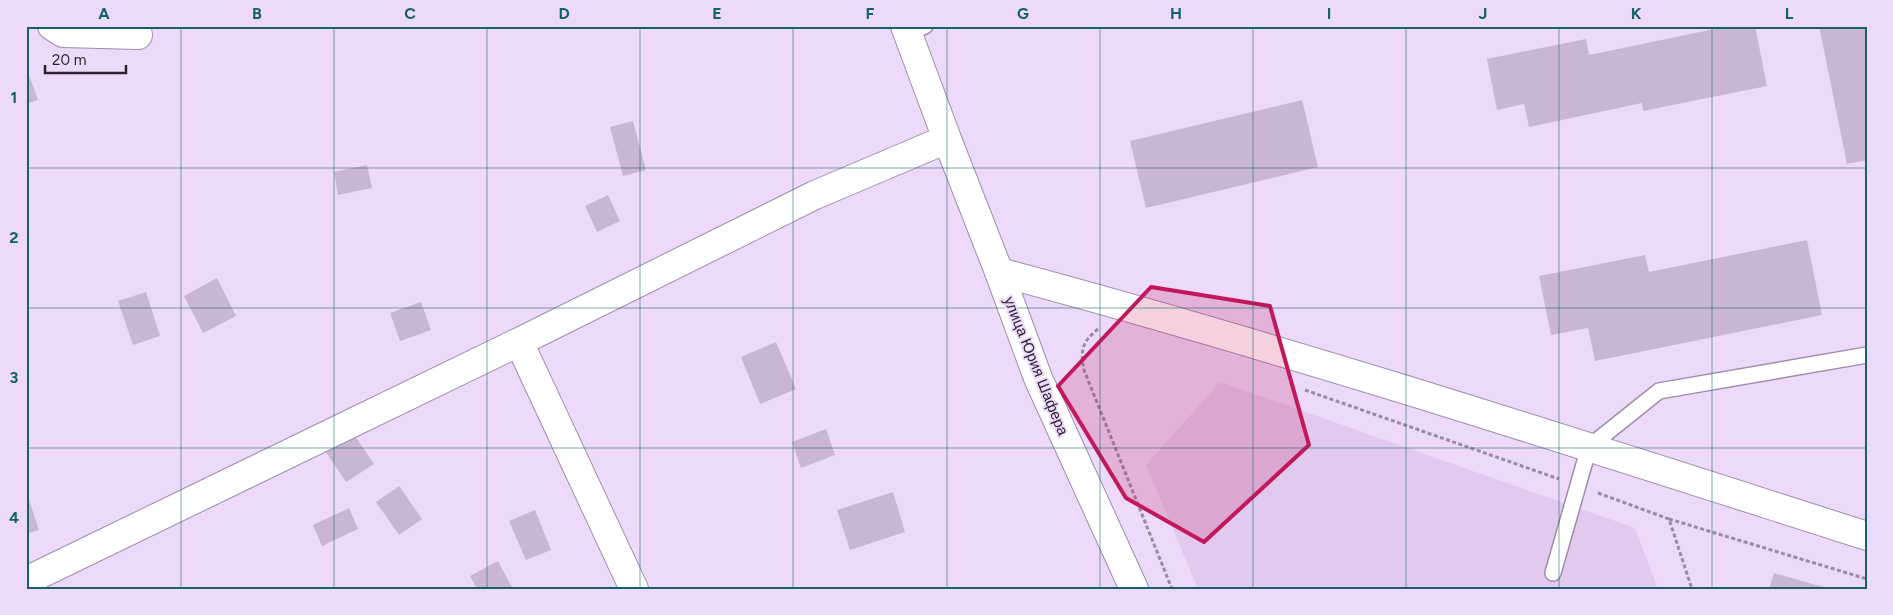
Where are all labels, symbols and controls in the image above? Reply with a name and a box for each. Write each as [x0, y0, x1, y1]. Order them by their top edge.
text: A [98, 4, 110, 23]
text: B [252, 4, 262, 23]
text: C [404, 4, 416, 23]
text: D [558, 4, 570, 23]
text: E [712, 4, 722, 23]
text: F [866, 4, 875, 23]
text: G [1017, 4, 1029, 23]
text: H [1170, 4, 1182, 23]
text: I [1327, 4, 1331, 23]
text: J [1479, 4, 1487, 23]
text: K [1631, 4, 1642, 23]
text: L [1785, 4, 1794, 23]
scale bar [45, 42, 126, 74]
text: 20 m [52, 51, 86, 69]
text: 1 [11, 88, 17, 107]
text: 2 [9, 228, 19, 247]
street label: улица Юрия Шафера [1000, 294, 1072, 439]
text: 3 [10, 368, 19, 387]
text: 4 [9, 508, 19, 527]

